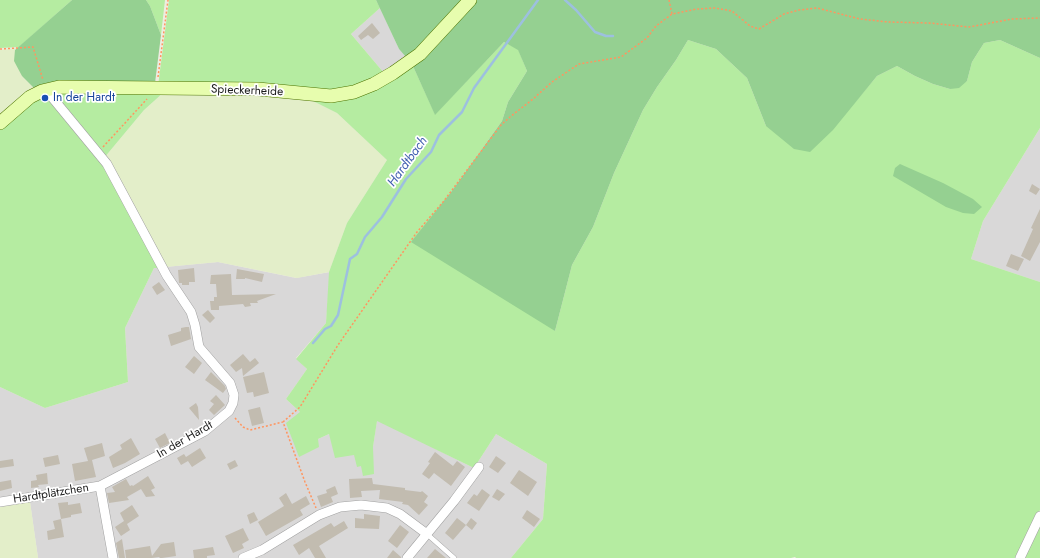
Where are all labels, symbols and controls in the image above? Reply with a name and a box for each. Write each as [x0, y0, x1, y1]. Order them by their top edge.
street label: Spieckerheide [211, 83, 283, 99]
place label: In der Hardt [53, 91, 115, 105]
marker: In der Hardt [40, 93, 50, 103]
water label: Hardtbach [385, 134, 431, 190]
street label: In der Hardt [155, 418, 215, 462]
street label: Hardtplätzchen [12, 481, 90, 507]

